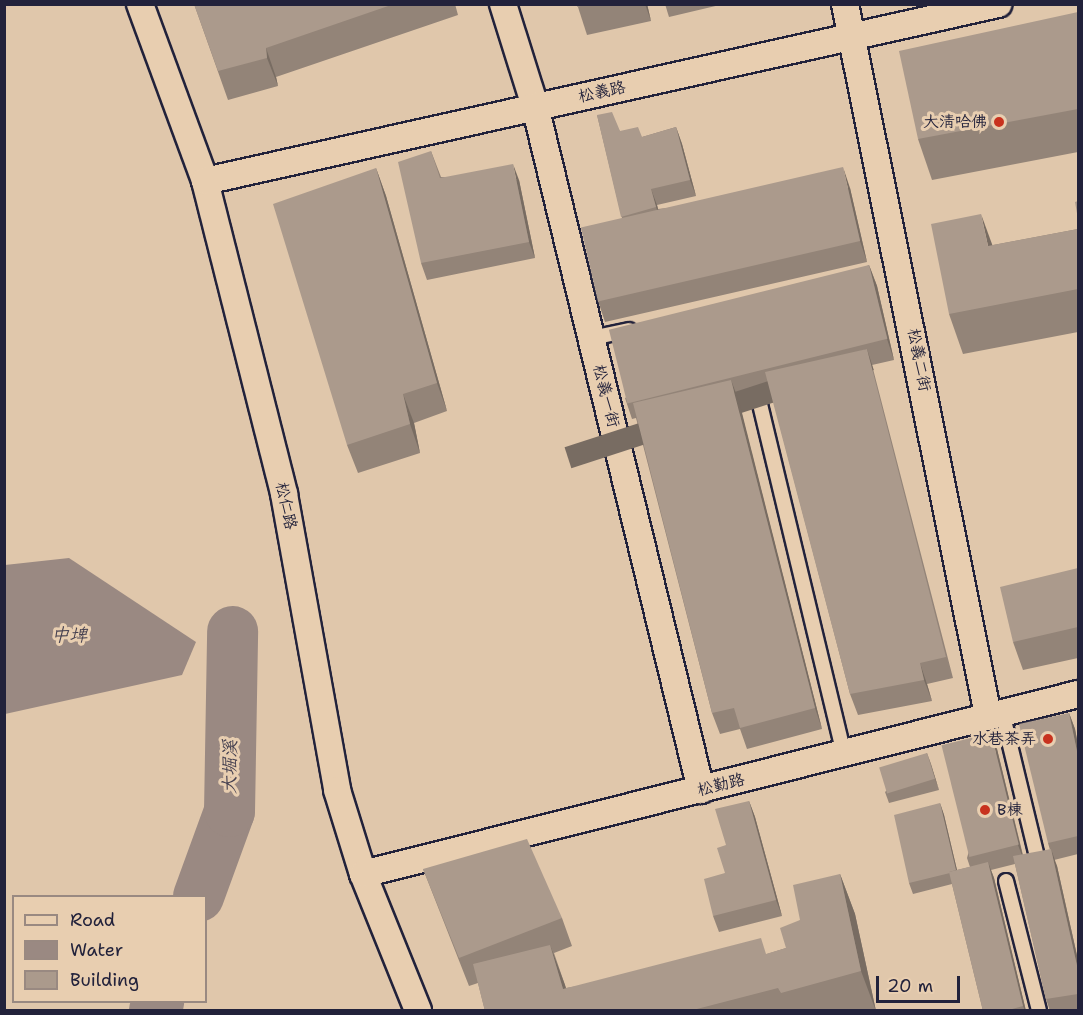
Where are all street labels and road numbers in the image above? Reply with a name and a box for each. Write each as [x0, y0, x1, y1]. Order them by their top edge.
street label: 松義路 [577, 78, 627, 106]
street label: 松義二街 [903, 327, 935, 393]
street label: 松義一街 [589, 363, 623, 429]
street label: 松仁路 [272, 481, 300, 531]
street label: 松勤路 [695, 770, 747, 800]

